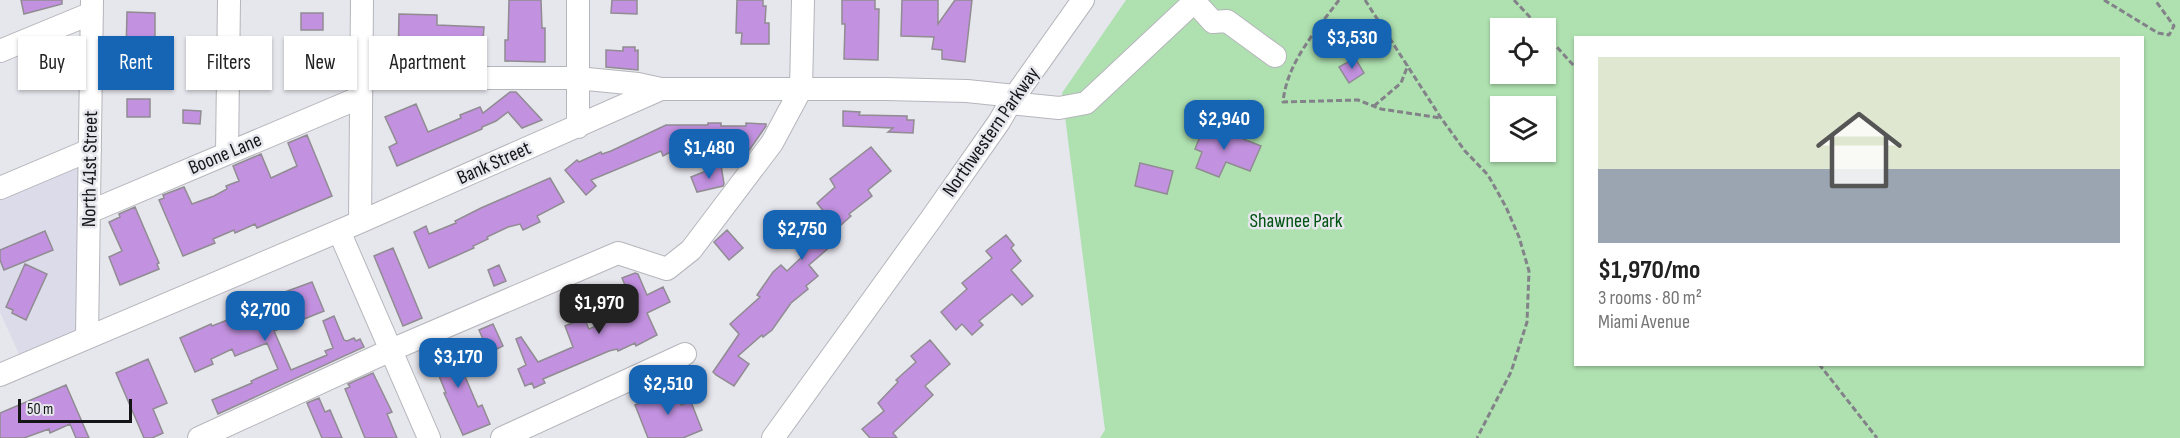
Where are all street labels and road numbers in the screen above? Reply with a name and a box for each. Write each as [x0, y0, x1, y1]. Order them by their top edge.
street label: Northwestern Parkway [937, 62, 1045, 201]
street label: North 41st Street [77, 111, 103, 227]
street label: Boone Lane [185, 128, 265, 180]
street label: Bank Street [453, 136, 535, 190]

